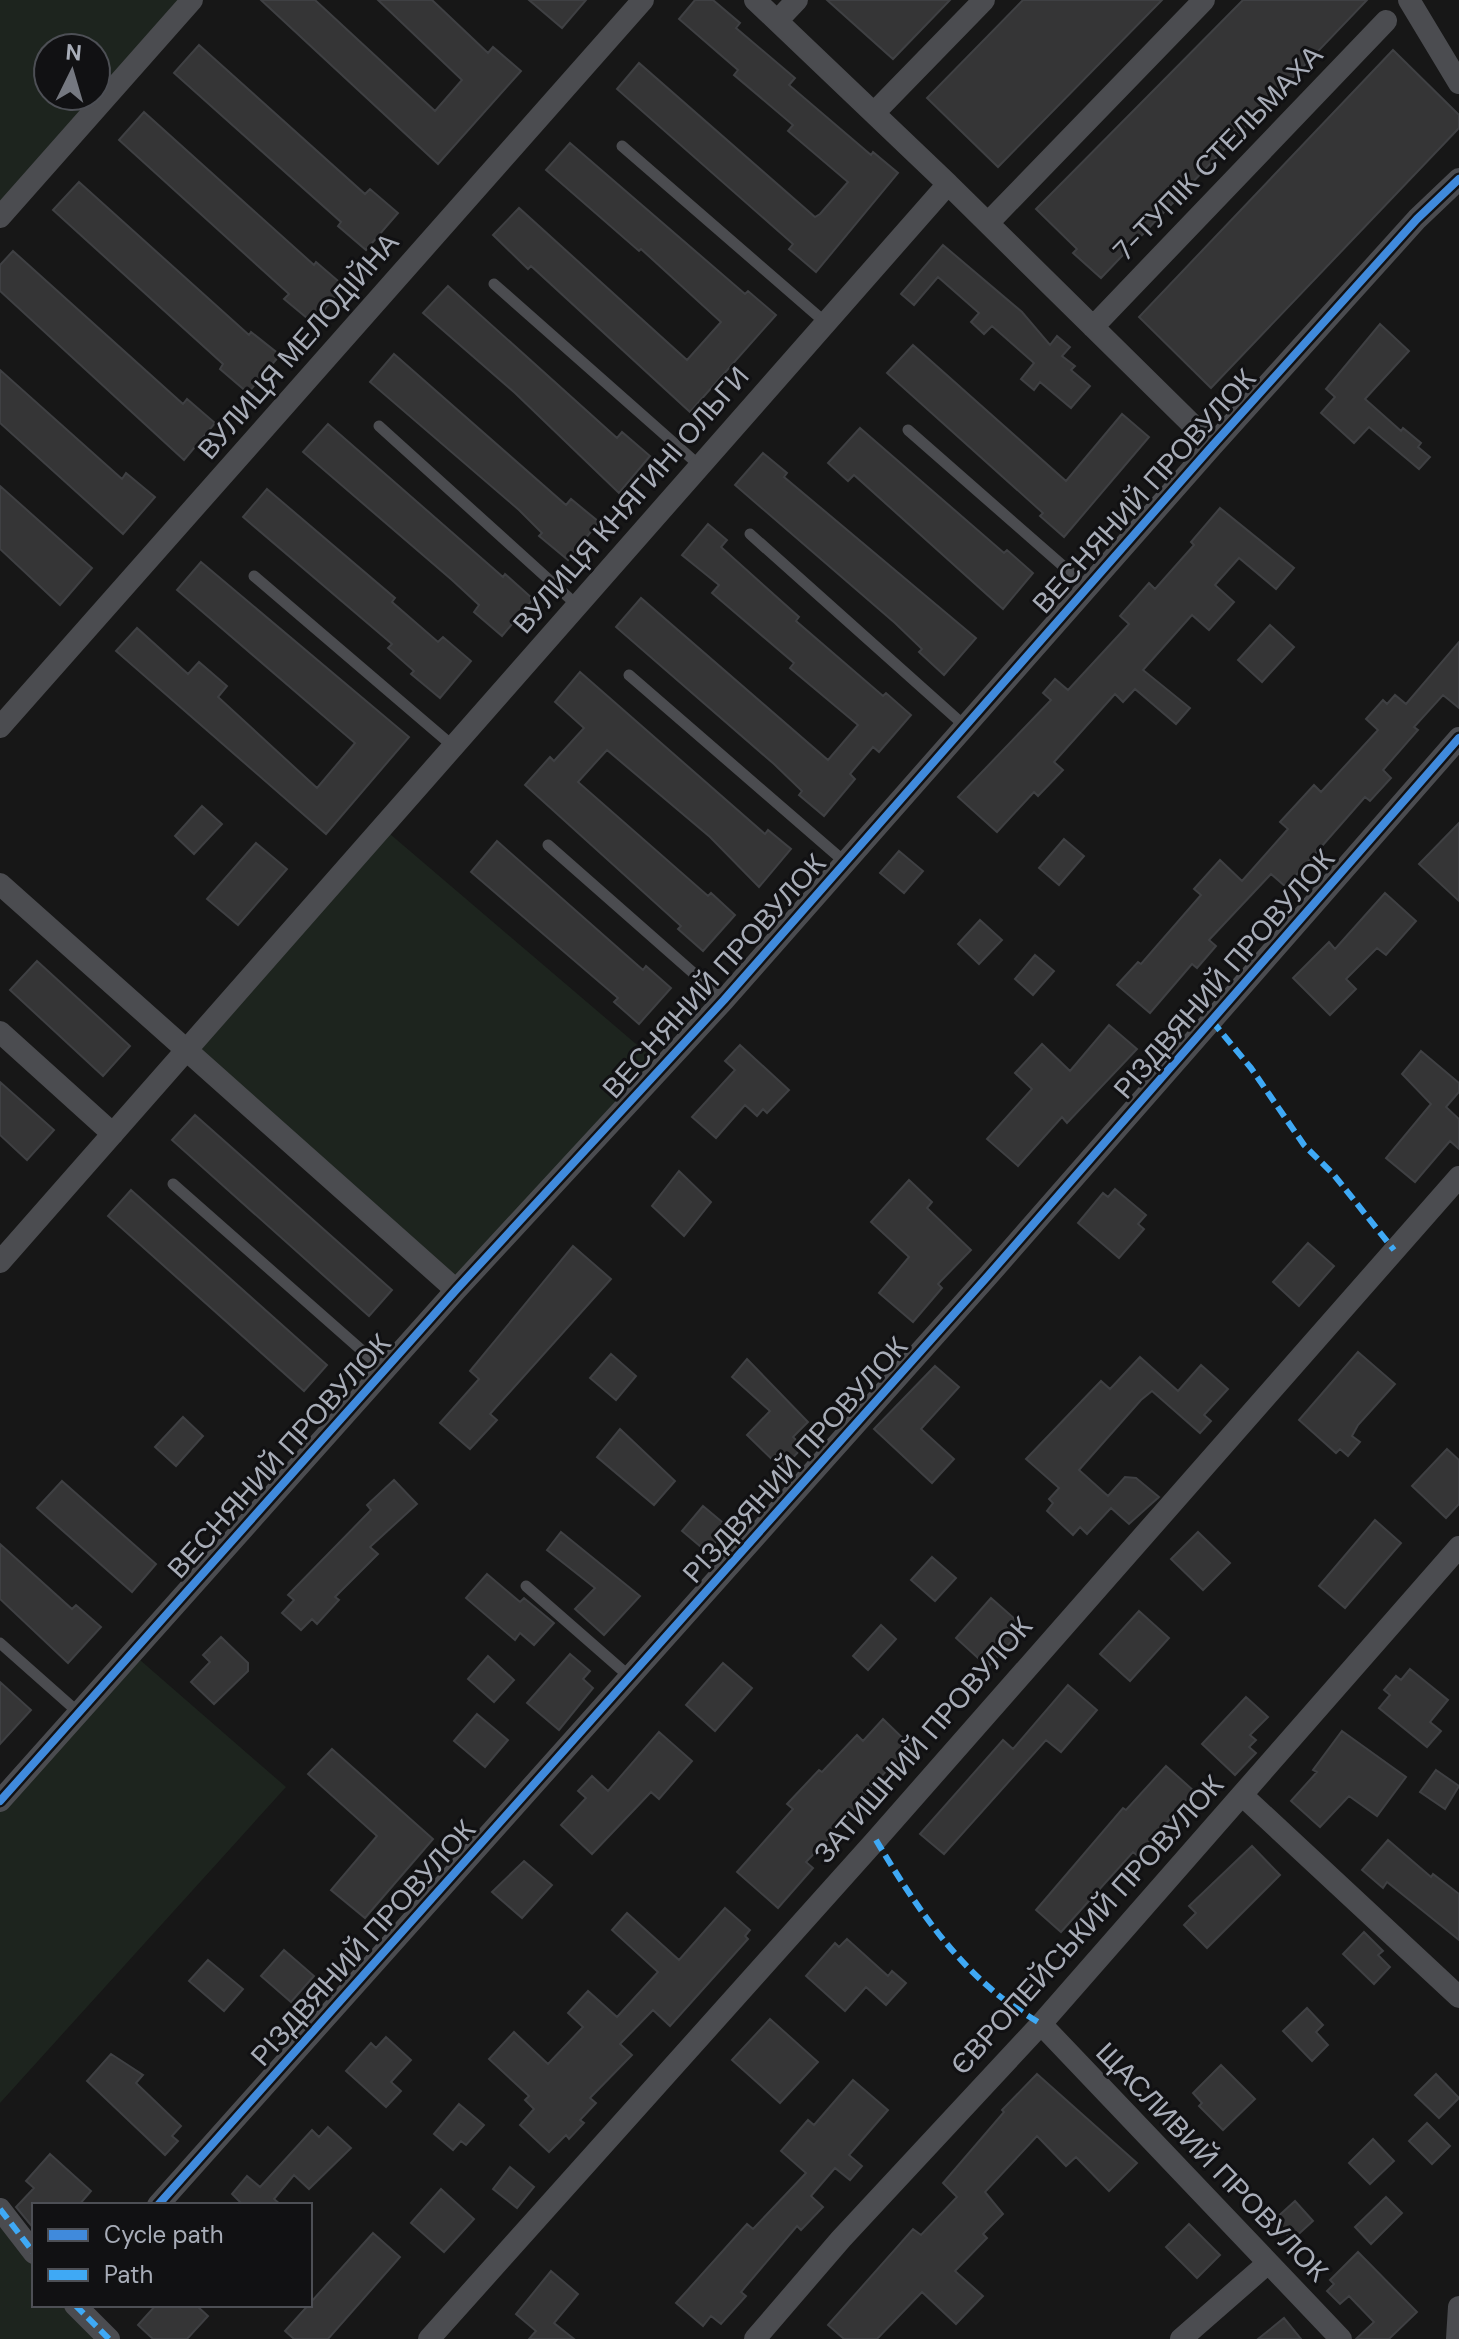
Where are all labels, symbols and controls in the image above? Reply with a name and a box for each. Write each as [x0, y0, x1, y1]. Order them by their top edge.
north arrow [32, 32, 112, 112]
text: N [64, 37, 83, 68]
street label: 7-ТУПІК СТЕЛЬМАХА [1105, 37, 1331, 269]
street label: ВУЛИЦЯ МЕЛОДІЙНА [189, 225, 407, 467]
street label: ВУЛИЦЯ КНЯГИНІ ОЛЬГИ [505, 359, 757, 641]
street label: ВЕСНЯНИЙ ПРОВУЛОК [1024, 360, 1264, 621]
street label: РІЗДВЯНИЙ ПРОВУЛОК [1105, 841, 1343, 1107]
street label: ВЕСНЯНИЙ ПРОВУЛОК [594, 845, 834, 1106]
street label: ВЕСНЯНИЙ ПРОВУЛОК [159, 1325, 399, 1586]
street label: РІЗДВЯНИЙ ПРОВУЛОК [674, 1328, 916, 1591]
street label: ЗАТИШНИЙ ПРОВУЛОК [806, 1608, 1041, 1871]
street label: ЄВРОПЕЙСЬКИЙ ПРОВУЛОК [942, 1767, 1232, 2083]
street label: РІЗДВЯНИЙ ПРОВУЛОК [242, 1811, 484, 2074]
street label: ЩАСЛИВИЙ ПРОВУЛОК [1088, 2034, 1337, 2290]
legend [32, 2203, 312, 2307]
text: Cycle path [104, 2219, 223, 2250]
text: Path [104, 2259, 153, 2290]

